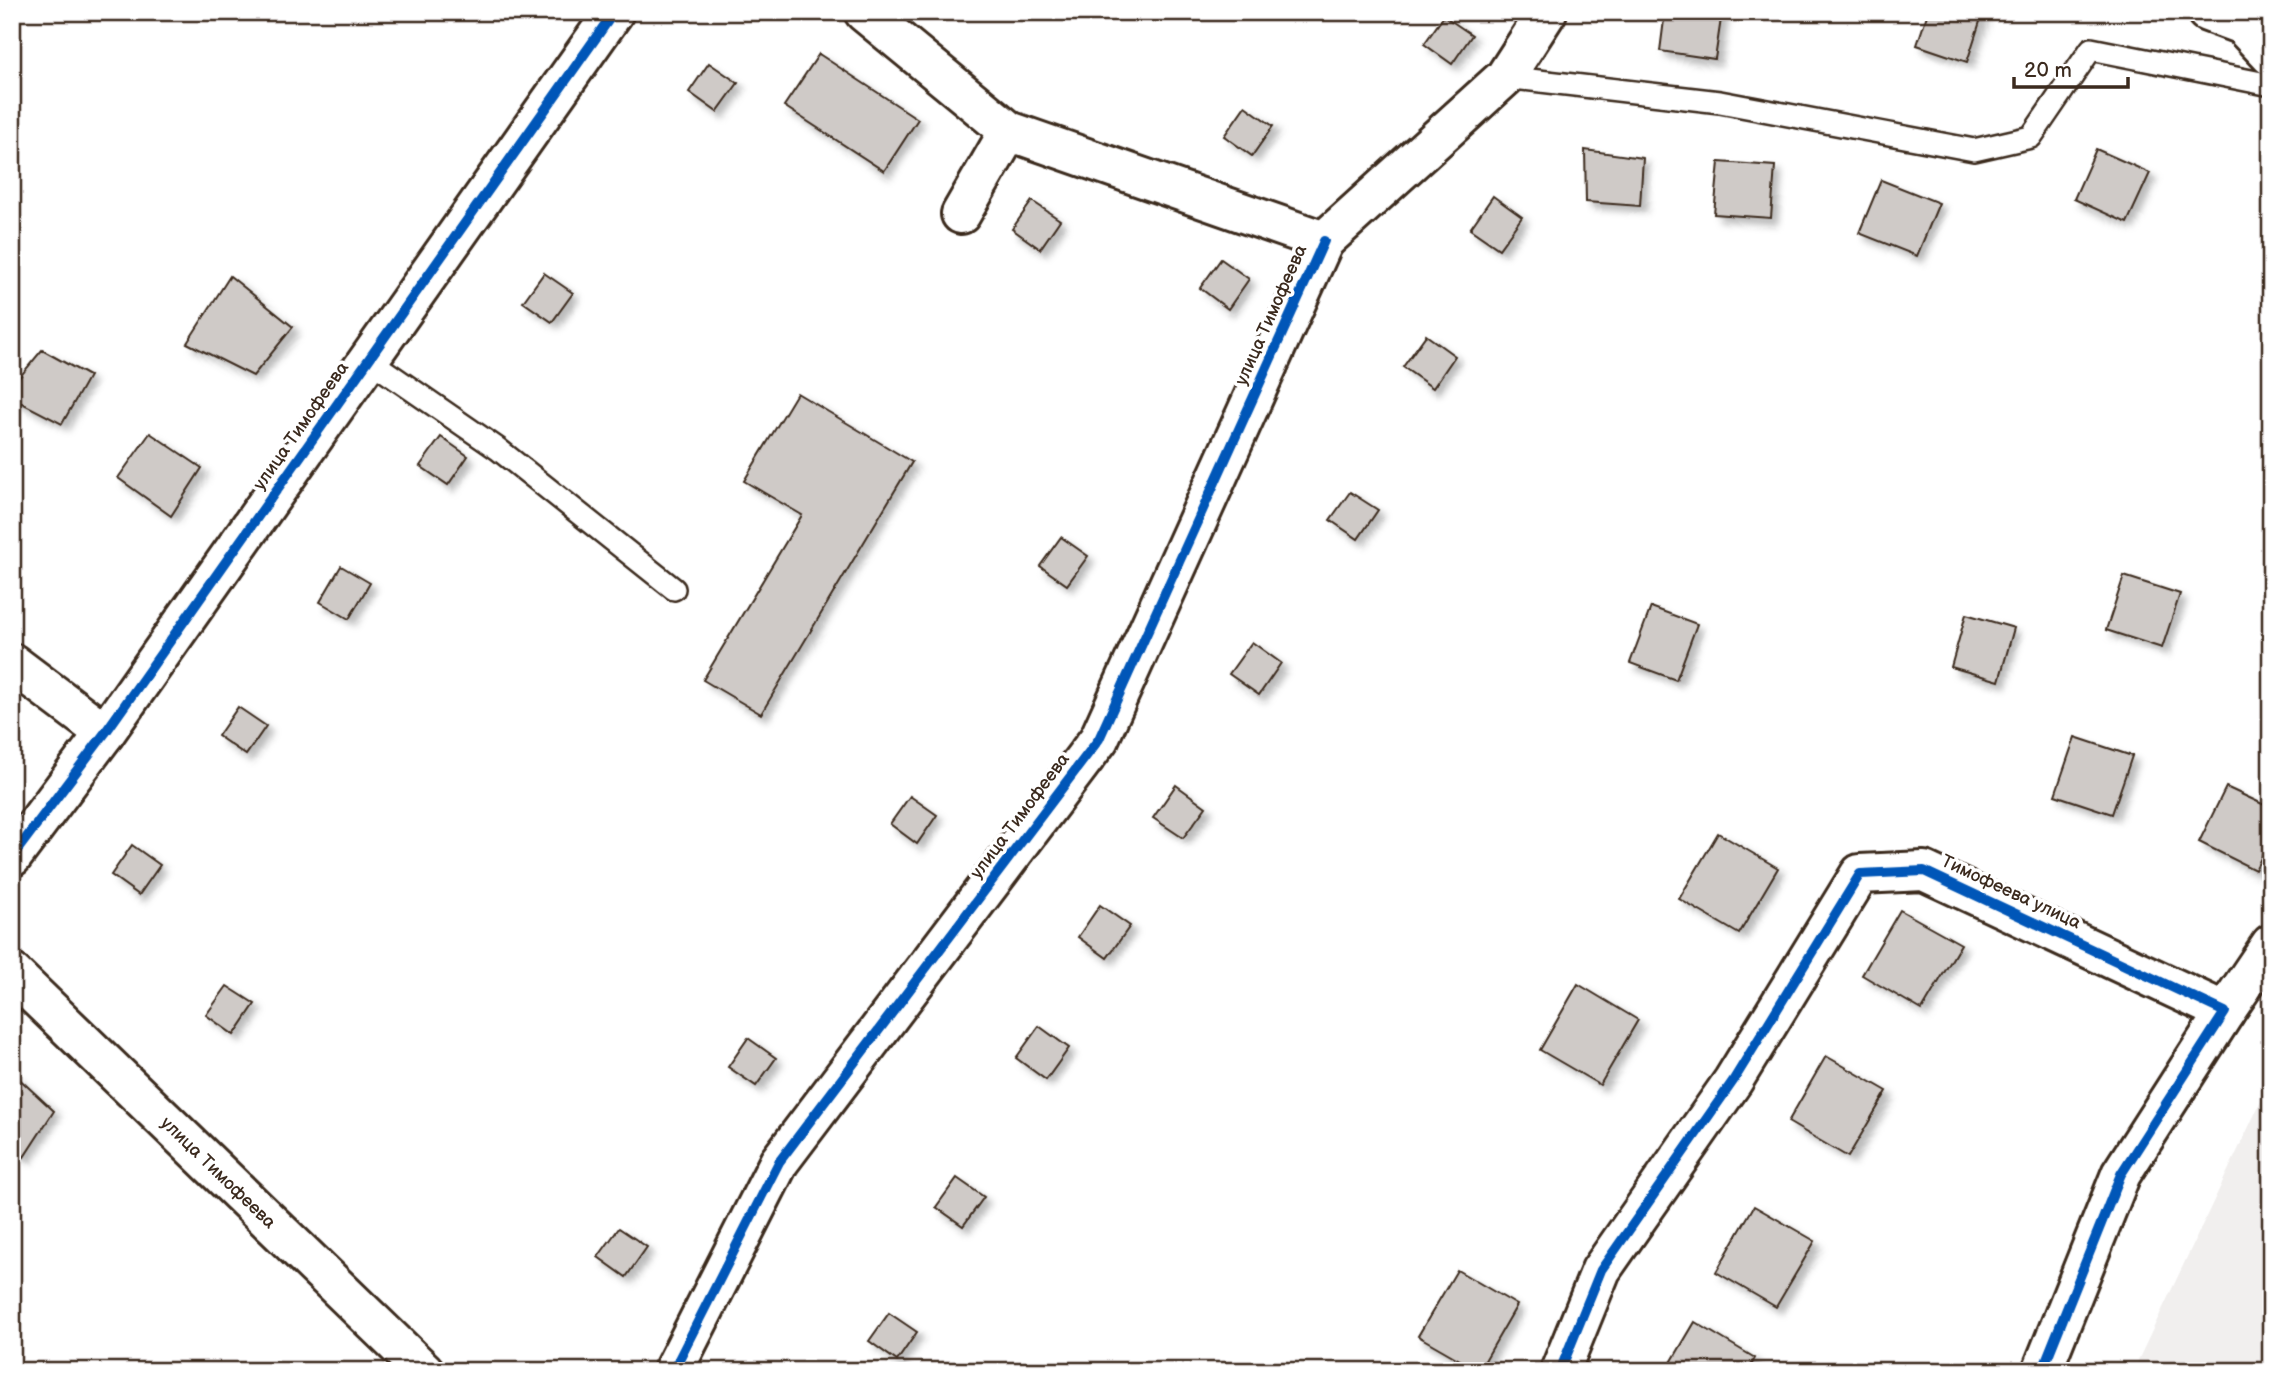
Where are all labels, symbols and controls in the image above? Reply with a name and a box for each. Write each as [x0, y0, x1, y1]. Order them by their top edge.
scale bar [2014, 46, 2127, 90]
text: 20 m [2024, 58, 2072, 83]
street label: улица Тимофеева [1231, 241, 1312, 389]
street label: улица Тимофеева [249, 358, 353, 494]
street label: улица Тимофеева [966, 749, 1074, 883]
street label: Тимофеева улица [1938, 850, 2084, 934]
street label: улица Тимофеева [157, 1112, 281, 1233]

